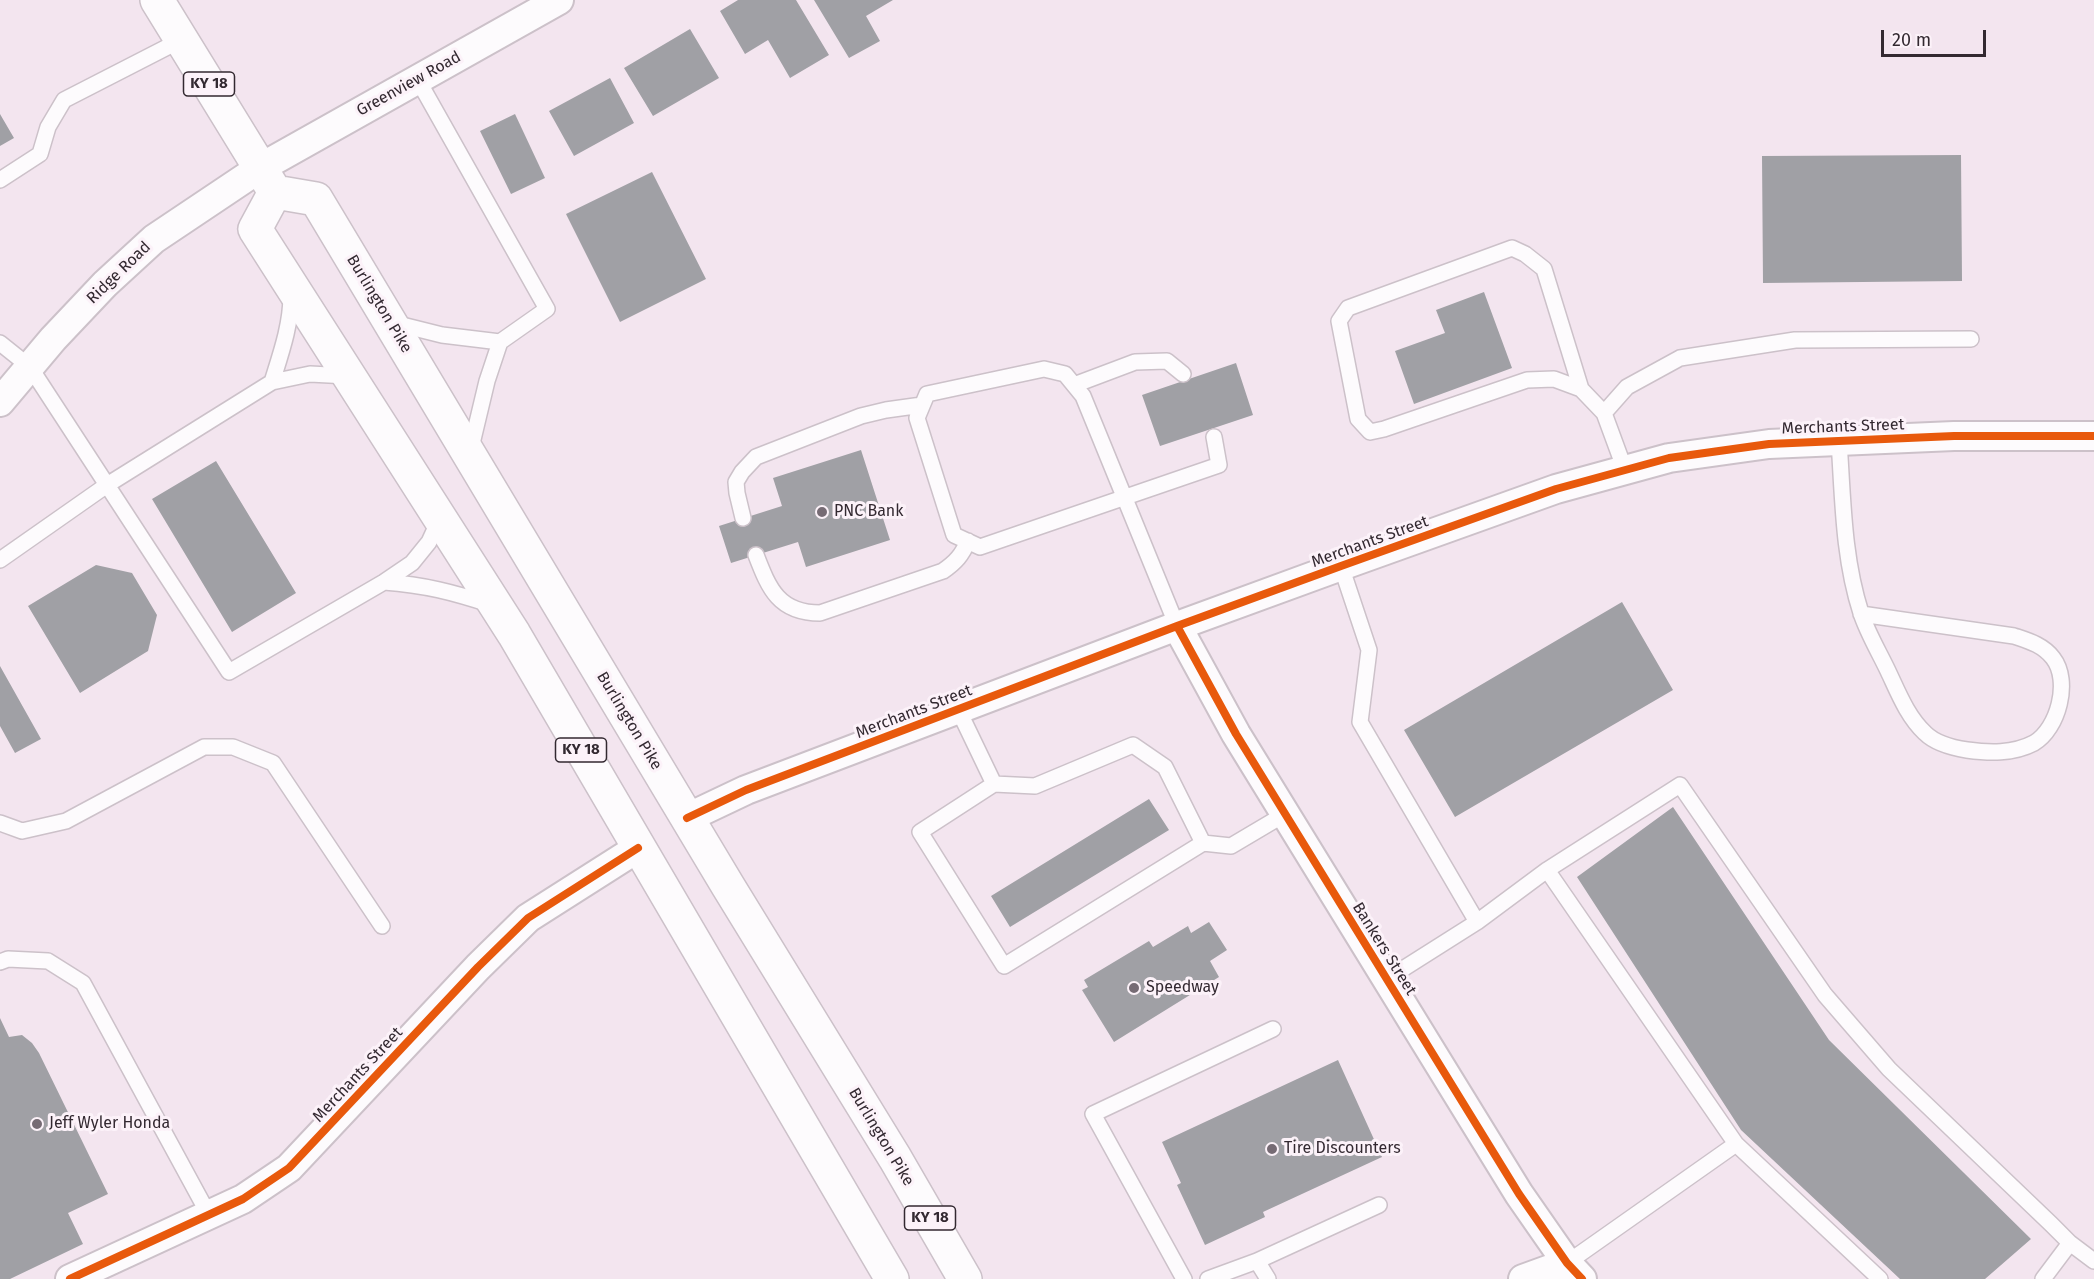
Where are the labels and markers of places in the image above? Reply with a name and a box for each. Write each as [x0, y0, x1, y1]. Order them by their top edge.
place label: PNC Bank [834, 502, 903, 522]
marker: PNC Bank [815, 505, 829, 519]
place label: Speedway [1146, 978, 1219, 998]
marker: Speedway [1127, 981, 1141, 995]
place label: Jeff Wyler Honda [49, 1114, 170, 1134]
marker: Jeff Wyler Honda [30, 1117, 44, 1131]
place label: Tire Discounters [1284, 1139, 1401, 1159]
marker: Tire Discounters [1265, 1142, 1279, 1156]

